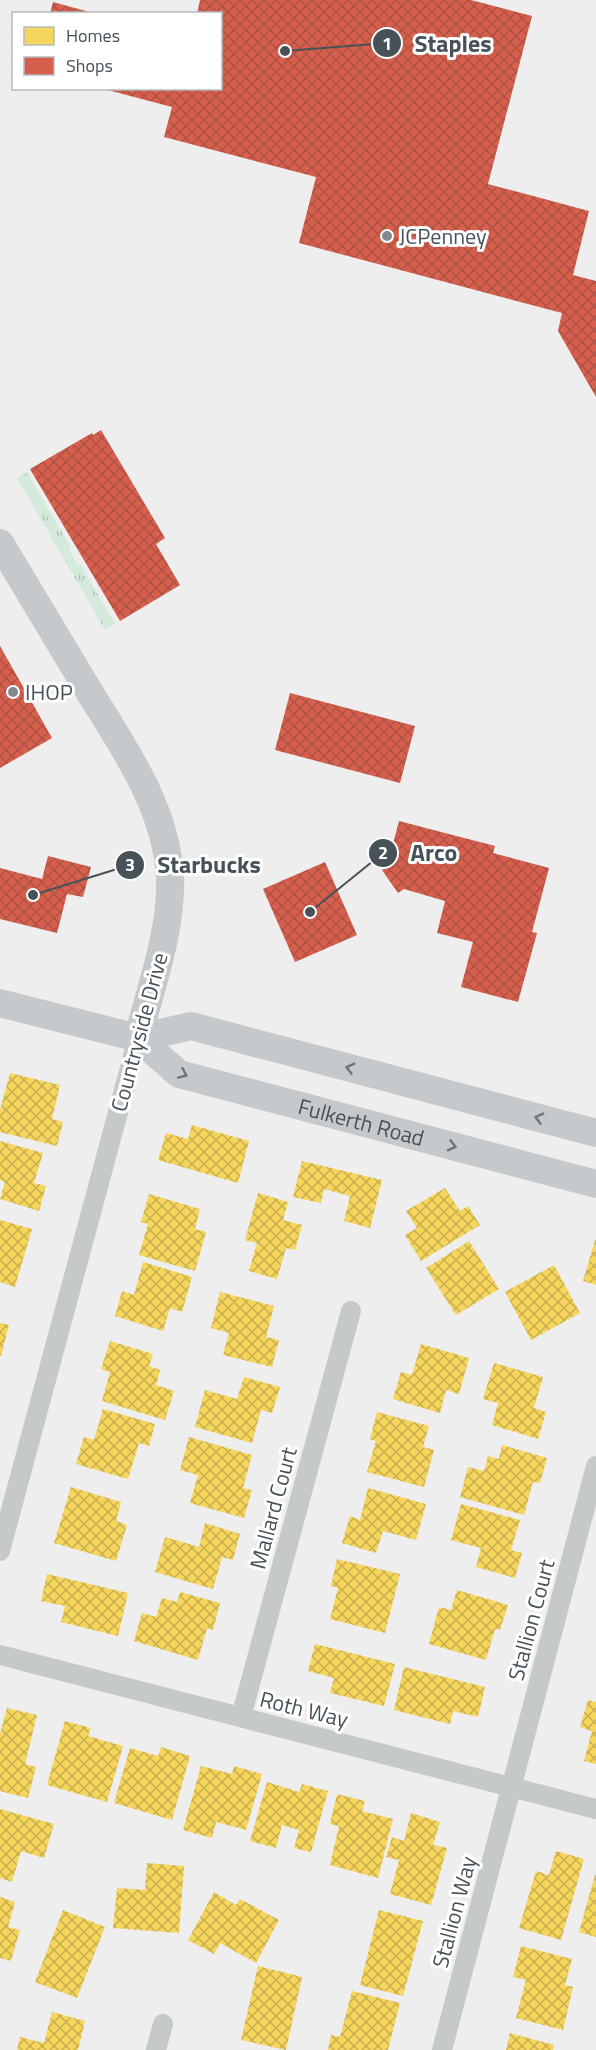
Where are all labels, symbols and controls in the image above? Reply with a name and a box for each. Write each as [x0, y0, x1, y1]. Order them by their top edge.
legend [12, 12, 222, 90]
text: Homes [66, 22, 120, 49]
callout: Staples [372, 22, 503, 64]
text: Staples [414, 25, 492, 61]
text: 1 [382, 30, 392, 57]
text: Shops [66, 52, 113, 79]
place label: JCPenney [399, 219, 487, 253]
marker: JCPenney [380, 229, 394, 243]
place label: IHOP [25, 675, 73, 709]
marker: IHOP [6, 685, 20, 699]
callout: Arco [368, 832, 469, 874]
text: Arco [411, 834, 457, 870]
text: 2 [378, 839, 388, 866]
callout: Starbucks [115, 844, 273, 886]
text: Starbucks [157, 846, 261, 882]
text: 3 [125, 851, 135, 878]
street label: Countryside Drive [101, 949, 177, 1115]
one-way arrow [345, 1063, 355, 1076]
one-way arrow [177, 1067, 188, 1079]
street label: Fulkerth Road [294, 1089, 428, 1155]
one-way arrow [535, 1113, 545, 1126]
one-way arrow [447, 1139, 457, 1152]
street label: Mallard Court [240, 1443, 306, 1573]
street label: Stallion Court [499, 1555, 564, 1684]
street label: Roth Way [256, 1682, 352, 1736]
street label: Stallion Way [423, 1852, 485, 1972]

